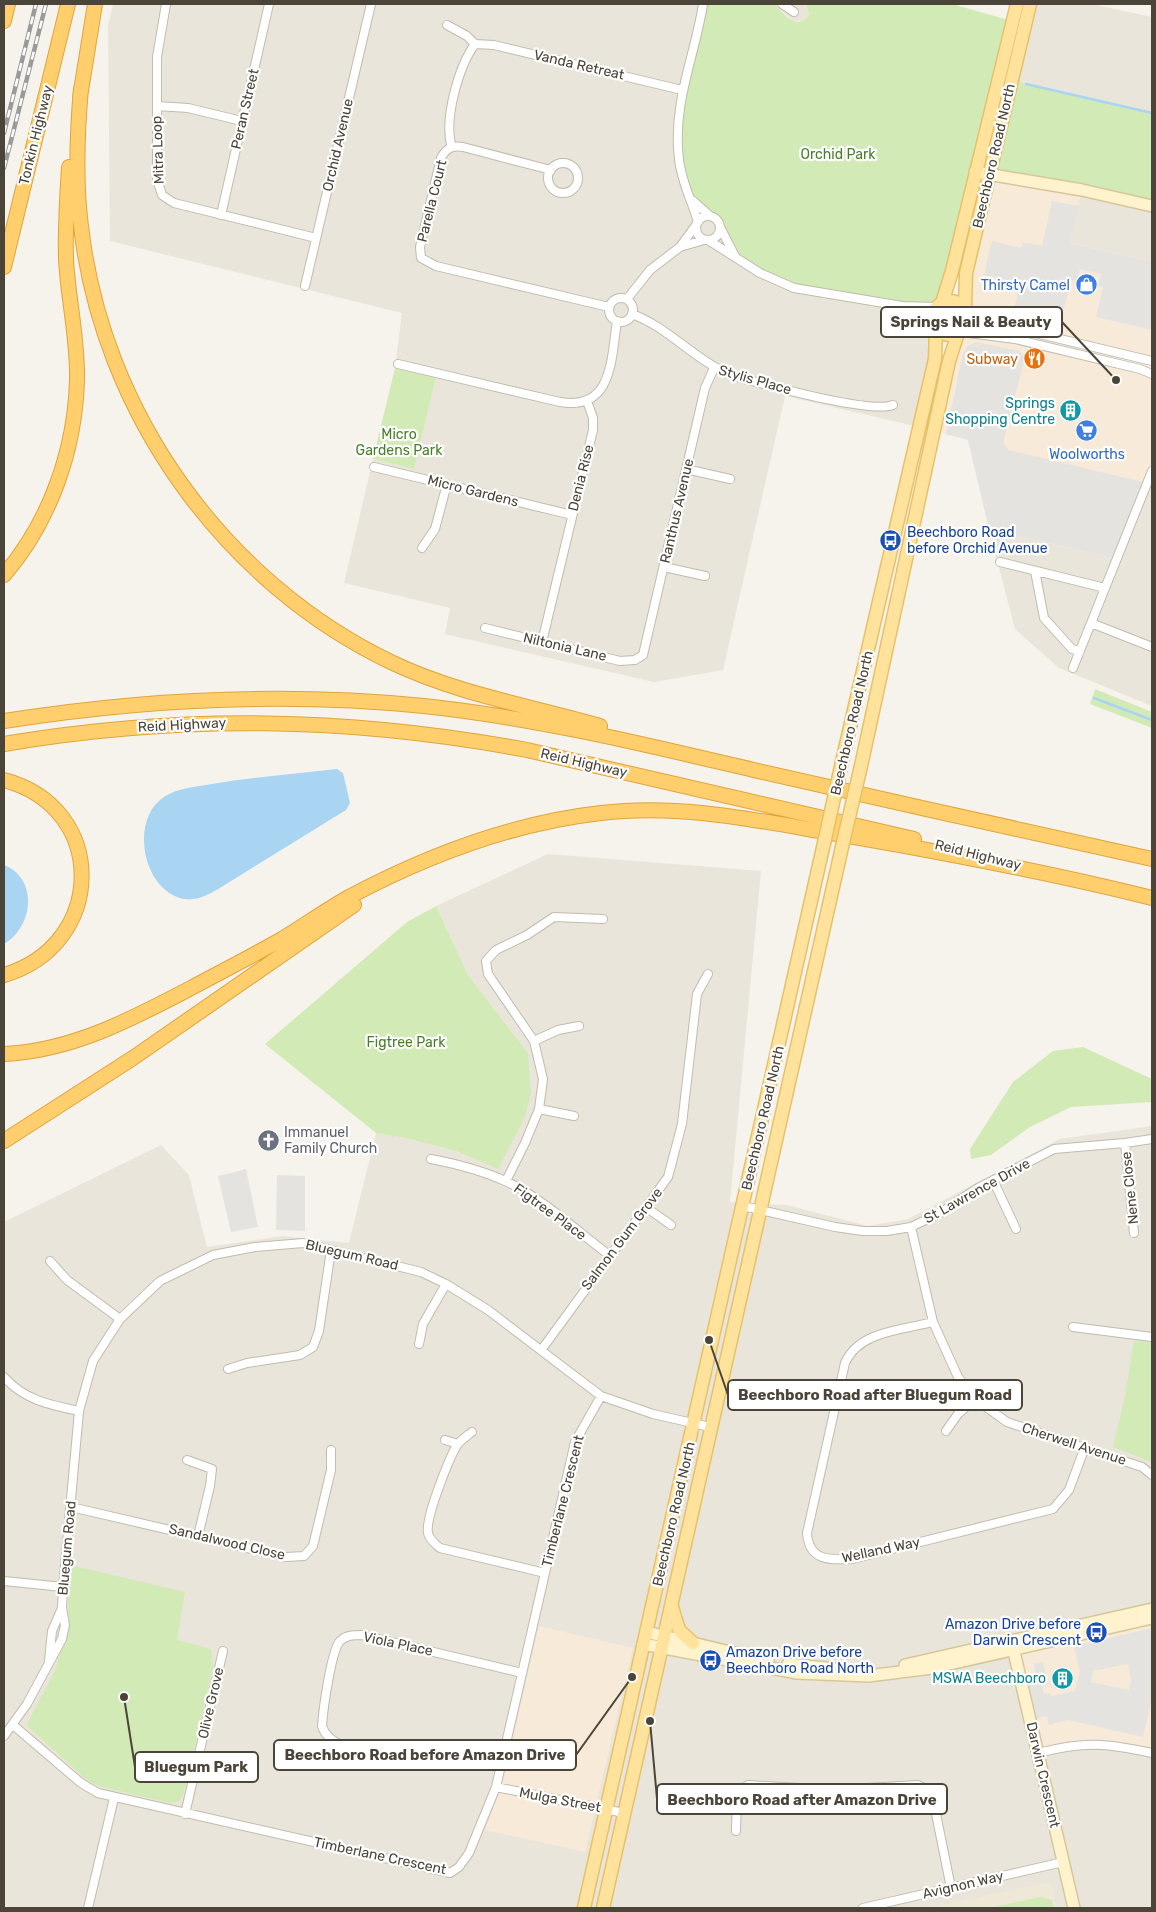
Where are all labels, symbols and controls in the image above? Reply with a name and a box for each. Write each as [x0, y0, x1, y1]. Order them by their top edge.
street label: Vanda Retreat [532, 46, 627, 84]
street label: Peran Street [227, 67, 263, 151]
street label: Beechboro Road North [969, 82, 1019, 230]
street label: Tonkin Highway [15, 83, 57, 187]
street label: Orchid Avenue [319, 97, 357, 193]
street label: Mitra Loop [148, 115, 168, 185]
park label: Orchid Park [800, 146, 876, 163]
street label: Parella Court [414, 158, 451, 244]
shop icon: Thirsty Camel [1074, 273, 1098, 297]
place label: Thirsty Camel [981, 277, 1070, 294]
callout: Springs Nail & Beauty [881, 307, 1062, 337]
text: Springs Nail & Beauty [891, 313, 1051, 331]
restaurant icon: Subway [1022, 347, 1046, 371]
place label: Subway [966, 351, 1018, 368]
street label: Stylis Place [717, 361, 794, 399]
place label: Springs Shopping Centre [945, 395, 1055, 428]
building icon: Springs Shopping Centre [1059, 399, 1083, 423]
supermarket icon: Woolworths [1075, 419, 1099, 443]
park label: Micro Gardens Park [356, 426, 443, 459]
street label: Denia Rise [565, 443, 598, 513]
place label: Woolworths [1049, 446, 1125, 463]
street label: Ranthus Avenue [657, 457, 697, 565]
street label: Micro Gardens [426, 471, 520, 511]
place label: Beechboro Road before Orchid Avenue [907, 524, 1048, 557]
bus stop icon: Beechboro Road before Orchid Avenue [879, 528, 903, 552]
street label: Niltonia Lane [522, 629, 608, 665]
street label: Beechboro Road North [827, 649, 877, 797]
street label: Reid Highway [137, 714, 227, 736]
street label: Reid Highway [539, 745, 629, 781]
street label: Reid Highway [933, 836, 1023, 874]
park label: Figtree Park [367, 1034, 446, 1051]
street label: Beechboro Road North [738, 1044, 788, 1192]
place label: Immanuel Family Church [284, 1124, 377, 1157]
church icon: Immanuel Family Church [256, 1128, 280, 1152]
street label: Nene Close [1118, 1151, 1142, 1225]
street label: St Lawrence Drive [921, 1155, 1033, 1227]
street label: Figtree Place [510, 1180, 590, 1244]
street label: Salmon Gum Grove [578, 1184, 666, 1294]
street label: Bluegum Road [304, 1236, 400, 1274]
callout: Beechboro Road after Bluegum Road [728, 1380, 1022, 1410]
text: Beechboro Road after Bluegum Road [738, 1386, 1012, 1404]
street label: Cherwell Avenue [1020, 1419, 1129, 1469]
street label: Timberlane Crescent [538, 1433, 588, 1569]
street label: Beechboro Road North [649, 1440, 699, 1588]
street label: Bluegum Road [54, 1500, 80, 1596]
street label: Sandalwood Close [167, 1520, 287, 1564]
street label: Welland Way [840, 1533, 922, 1567]
place label: Amazon Drive before Darwin Crescent [945, 1616, 1082, 1649]
bus stop icon: Amazon Drive before Darwin Crescent [1085, 1620, 1109, 1644]
street label: Viola Place [362, 1628, 435, 1660]
place label: Amazon Drive before Beechboro Road North [726, 1644, 874, 1677]
bus stop icon: Amazon Drive before Beechboro Road North [698, 1648, 722, 1672]
street label: Olive Grove [195, 1665, 228, 1740]
building icon: MSWA Beechboro [1050, 1666, 1074, 1690]
place label: MSWA Beechboro [932, 1670, 1046, 1687]
street label: Darwin Crescent [1023, 1720, 1064, 1830]
callout: Beechboro Road before Amazon Drive [274, 1740, 576, 1770]
text: Beechboro Road before Amazon Drive [284, 1746, 566, 1764]
callout: Bluegum Park [135, 1752, 258, 1782]
text: Bluegum Park [144, 1758, 248, 1776]
street label: Mulga Street [518, 1784, 603, 1816]
callout: Beechboro Road after Amazon Drive [657, 1784, 947, 1814]
text: Beechboro Road after Amazon Drive [667, 1791, 937, 1809]
street label: Timberlane Crescent [312, 1834, 448, 1878]
street label: Avignon Way [921, 1867, 1006, 1903]

